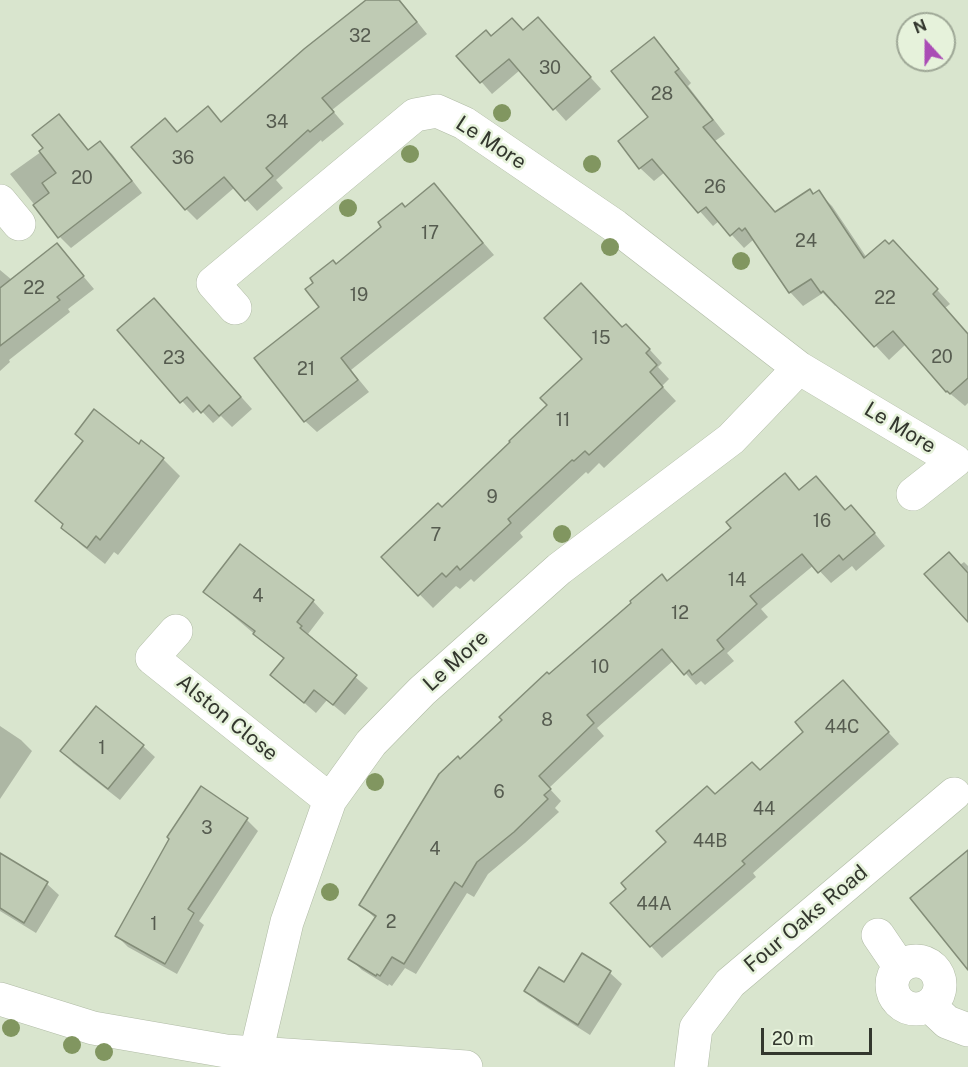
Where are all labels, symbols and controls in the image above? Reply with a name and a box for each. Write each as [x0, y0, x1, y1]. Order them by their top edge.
north arrow [896, 12, 956, 72]
text: N [911, 15, 929, 38]
house number: 32 [349, 25, 371, 47]
house number: 30 [539, 57, 561, 79]
house number: 28 [651, 83, 673, 105]
house number: 34 [266, 111, 288, 133]
street label: Le More [451, 111, 531, 175]
house number: 36 [172, 147, 194, 169]
house number: 20 [71, 167, 93, 189]
house number: 26 [704, 176, 726, 198]
house number: 17 [421, 222, 439, 244]
house number: 24 [795, 230, 817, 252]
house number: 22 [23, 277, 45, 299]
house number: 19 [350, 284, 368, 306]
house number: 22 [874, 287, 896, 309]
house number: 15 [592, 327, 610, 349]
house number: 20 [931, 346, 953, 368]
house number: 23 [163, 347, 185, 369]
house number: 21 [297, 358, 315, 380]
street label: Le More [860, 397, 940, 459]
house number: 11 [556, 409, 570, 431]
house number: 9 [486, 486, 498, 508]
house number: 16 [813, 510, 831, 532]
house number: 7 [431, 524, 441, 546]
house number: 14 [728, 569, 746, 591]
house number: 4 [252, 585, 264, 607]
house number: 12 [671, 602, 689, 624]
street label: Le More [418, 625, 494, 697]
house number: 10 [591, 656, 609, 678]
street label: Alston Close [171, 670, 283, 766]
house number: 8 [541, 709, 553, 731]
house number: 44C [824, 716, 860, 738]
house number: 1 [98, 737, 106, 759]
house number: 6 [493, 781, 505, 803]
house number: 44 [753, 798, 775, 820]
house number: 3 [201, 817, 213, 839]
house number: 44B [693, 830, 727, 852]
house number: 4 [429, 838, 441, 860]
street label: Four Oaks Road [739, 860, 873, 978]
house number: 44A [636, 893, 672, 915]
house number: 2 [386, 911, 396, 933]
house number: 1 [150, 913, 158, 935]
scale bar [764, 1016, 875, 1054]
text: 20 m [772, 1028, 814, 1049]

